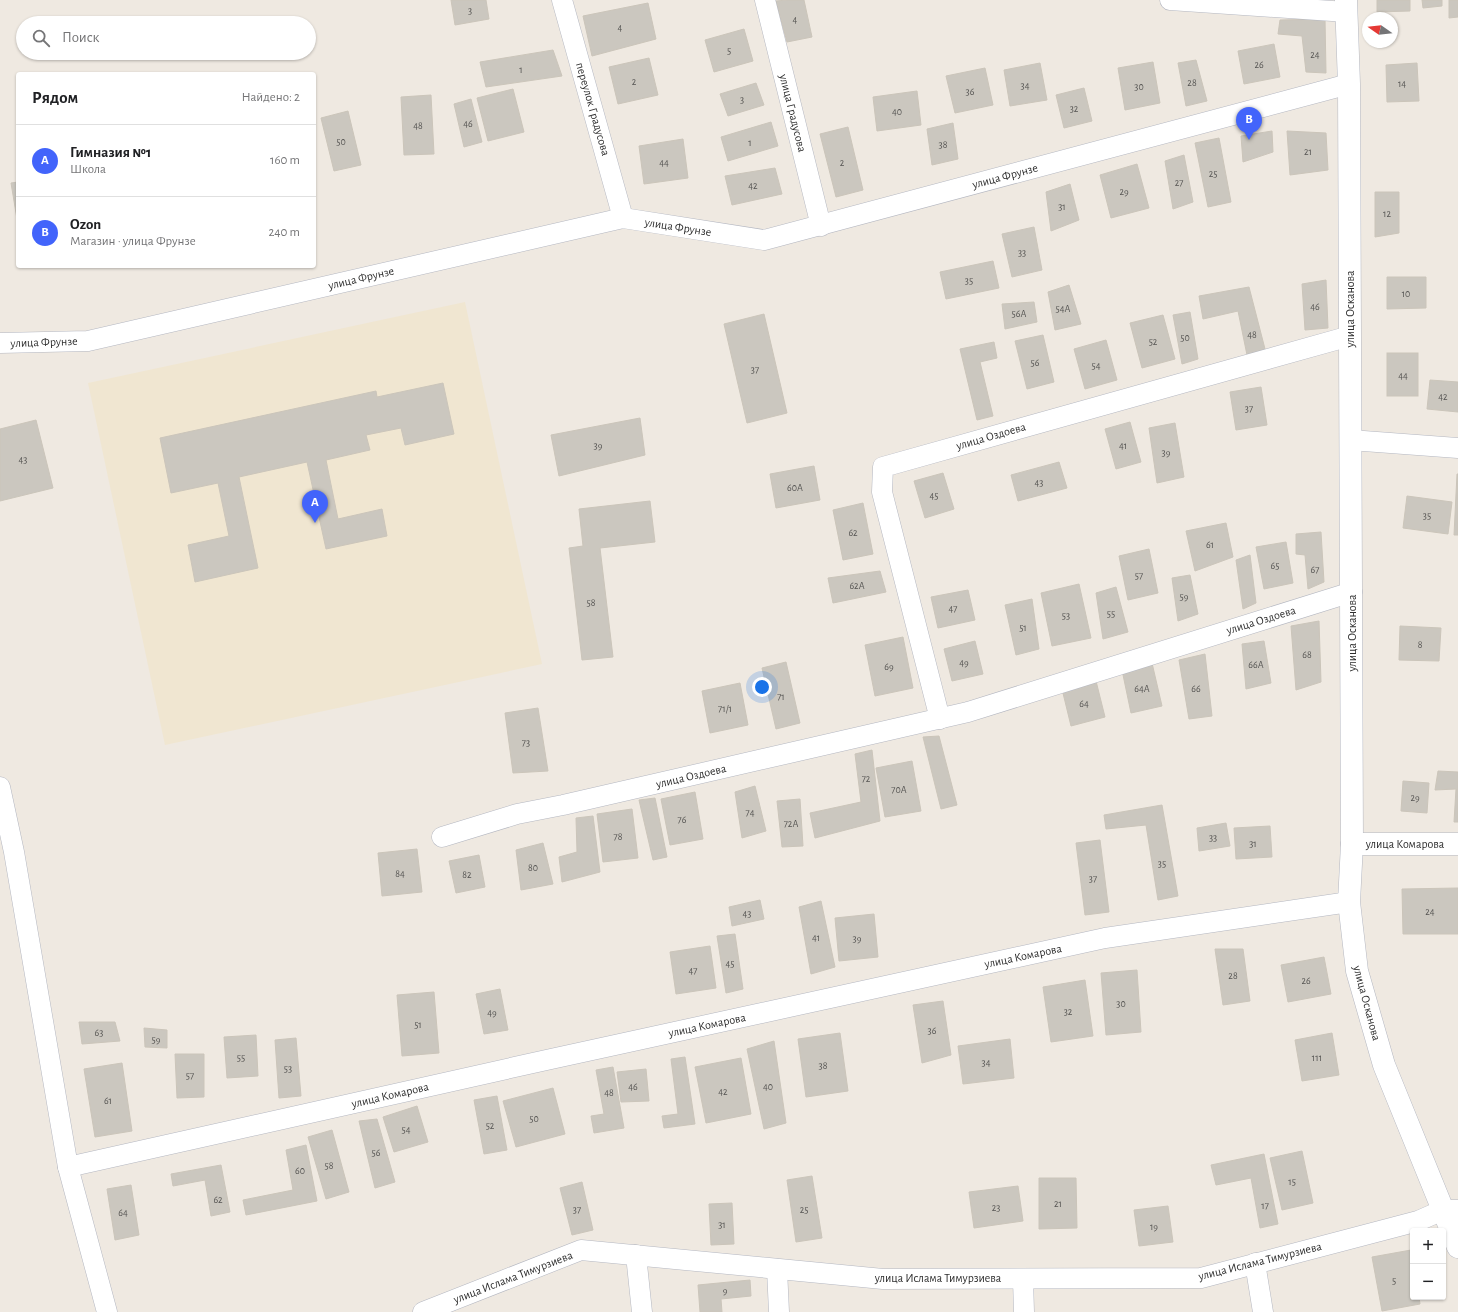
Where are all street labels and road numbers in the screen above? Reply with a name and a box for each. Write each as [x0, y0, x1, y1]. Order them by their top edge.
street label: переулок Градусова [573, 61, 612, 158]
street label: улица Градусова [776, 72, 809, 154]
street label: улица Фрунзе [970, 162, 1039, 192]
street label: улица Фрунзе [643, 216, 712, 239]
street label: улица Фрунзе [326, 265, 395, 293]
street label: улица Осканова [1344, 270, 1357, 349]
street label: улица Фрунзе [9, 335, 78, 350]
street label: улица Оздоева [954, 420, 1028, 453]
street label: улица Осканова [1346, 594, 1359, 673]
street label: улица Оздоева [1224, 604, 1298, 637]
street label: улица Оздоева [654, 762, 728, 791]
street label: улица Комарова [1365, 838, 1445, 851]
street label: улица Комарова [982, 942, 1063, 971]
street label: улица Осканова [1350, 963, 1383, 1043]
street label: улица Комарова [666, 1011, 747, 1040]
street label: улица Комарова [349, 1080, 430, 1111]
street label: улица Ислама Тимурзиева [1196, 1240, 1324, 1283]
street label: улица Ислама Тимурзиева [451, 1249, 575, 1307]
street label: улица Ислама Тимурзиева [874, 1272, 1002, 1285]

